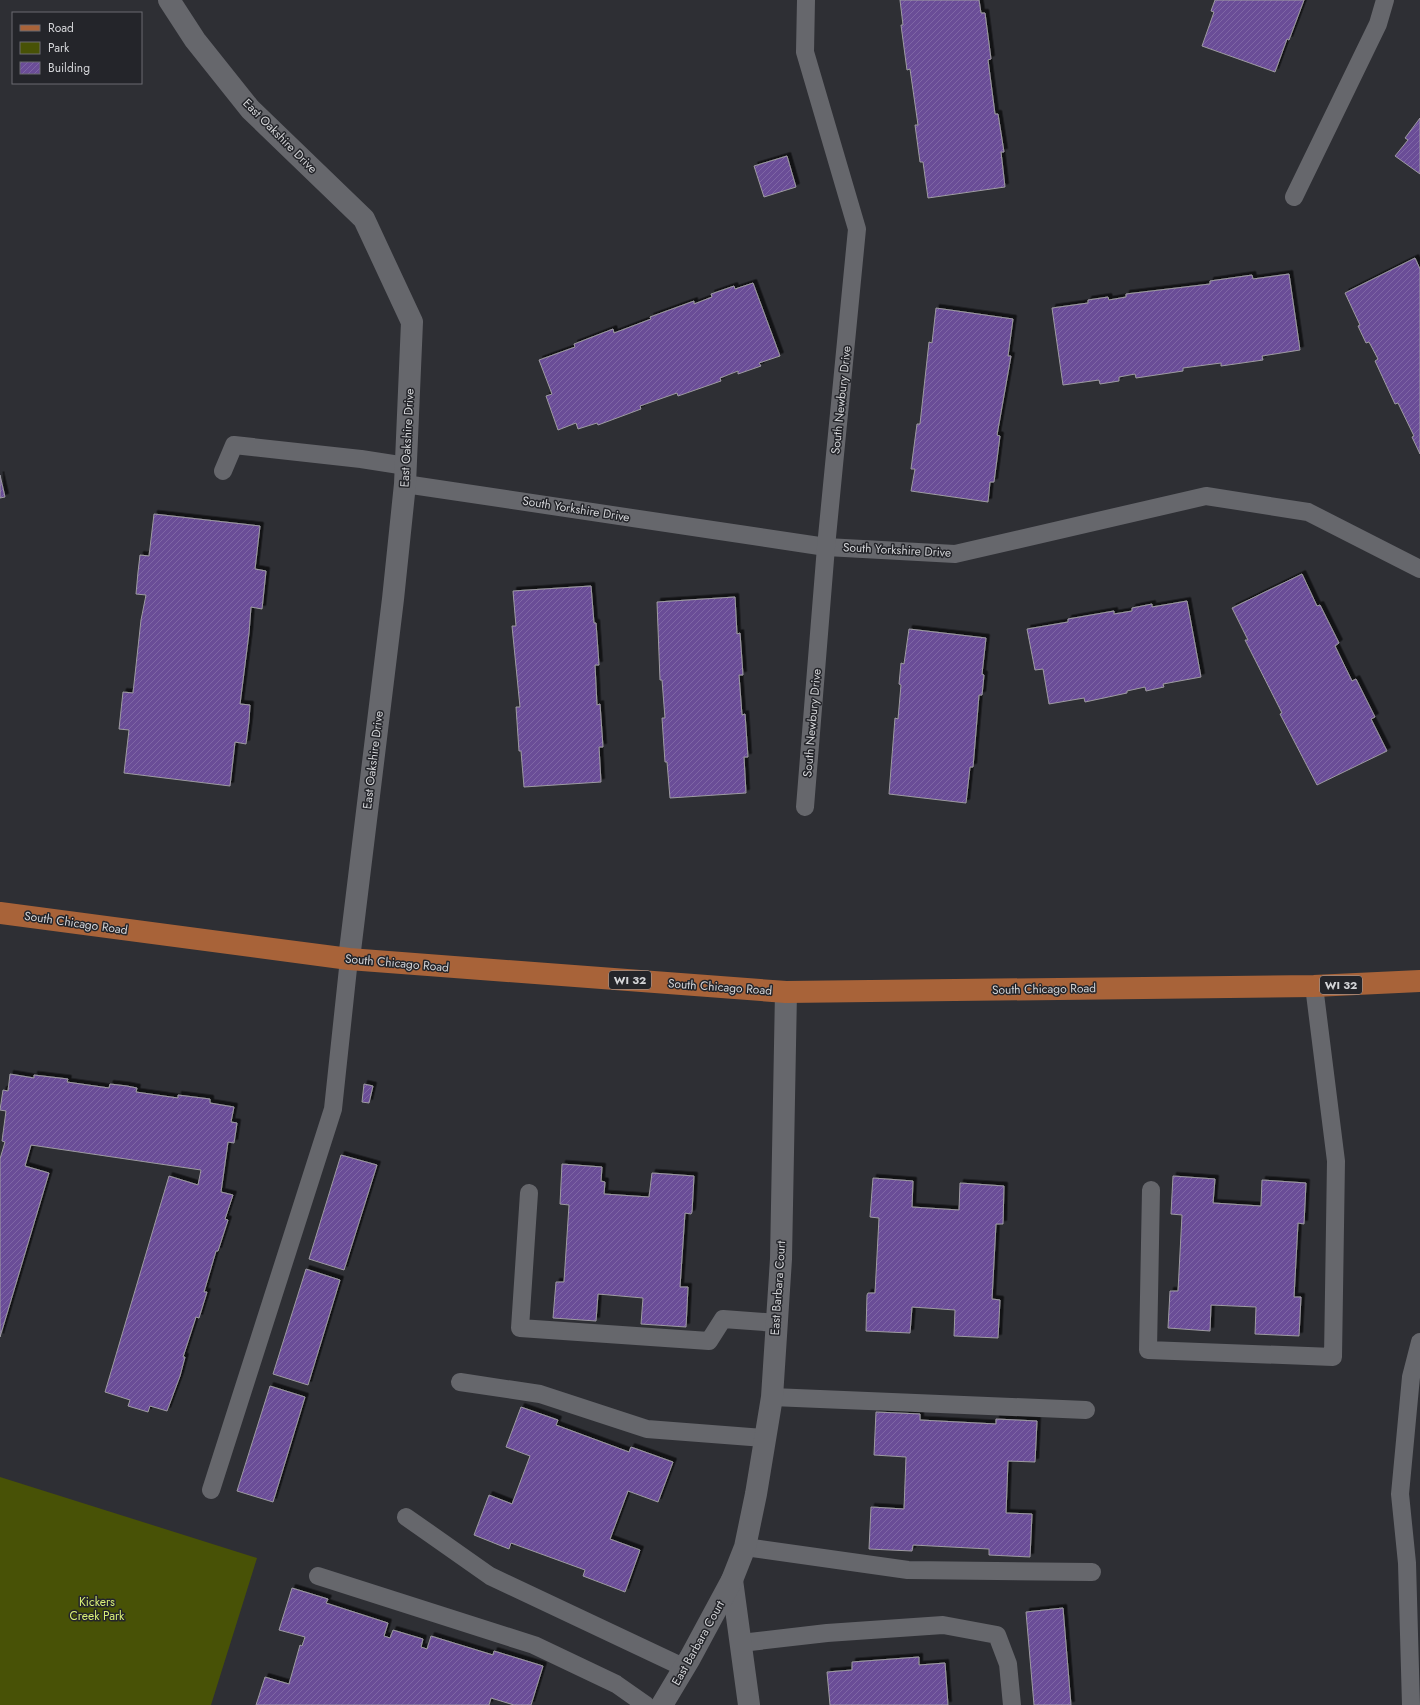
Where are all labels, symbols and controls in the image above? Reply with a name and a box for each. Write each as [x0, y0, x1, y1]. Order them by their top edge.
legend [12, 12, 142, 84]
text: Road [48, 19, 74, 37]
text: Park [48, 39, 70, 57]
text: Building [48, 59, 90, 77]
street label: East Oakshire Drive [239, 95, 321, 177]
street label: South Newbury Drive [826, 345, 856, 455]
street label: East Oakshire Drive [395, 388, 419, 488]
street label: South Yorkshire Drive [521, 492, 631, 526]
street label: South Yorkshire Drive [842, 538, 952, 562]
street label: South Newbury Drive [798, 668, 826, 778]
street label: East Oakshire Drive [358, 710, 388, 810]
street label: South Chicago Road [23, 907, 129, 939]
street label: South Chicago Road [344, 949, 450, 977]
road number: WI 32 [609, 971, 651, 989]
street label: South Chicago Road [667, 974, 773, 1000]
road number: WI 32 [1320, 976, 1362, 994]
street label: South Chicago Road [992, 979, 1096, 999]
street label: East Barbara Court [766, 1240, 790, 1336]
park label: Kickers Creek Park [70, 1593, 125, 1625]
street label: East Barbara Court [667, 1597, 729, 1689]

